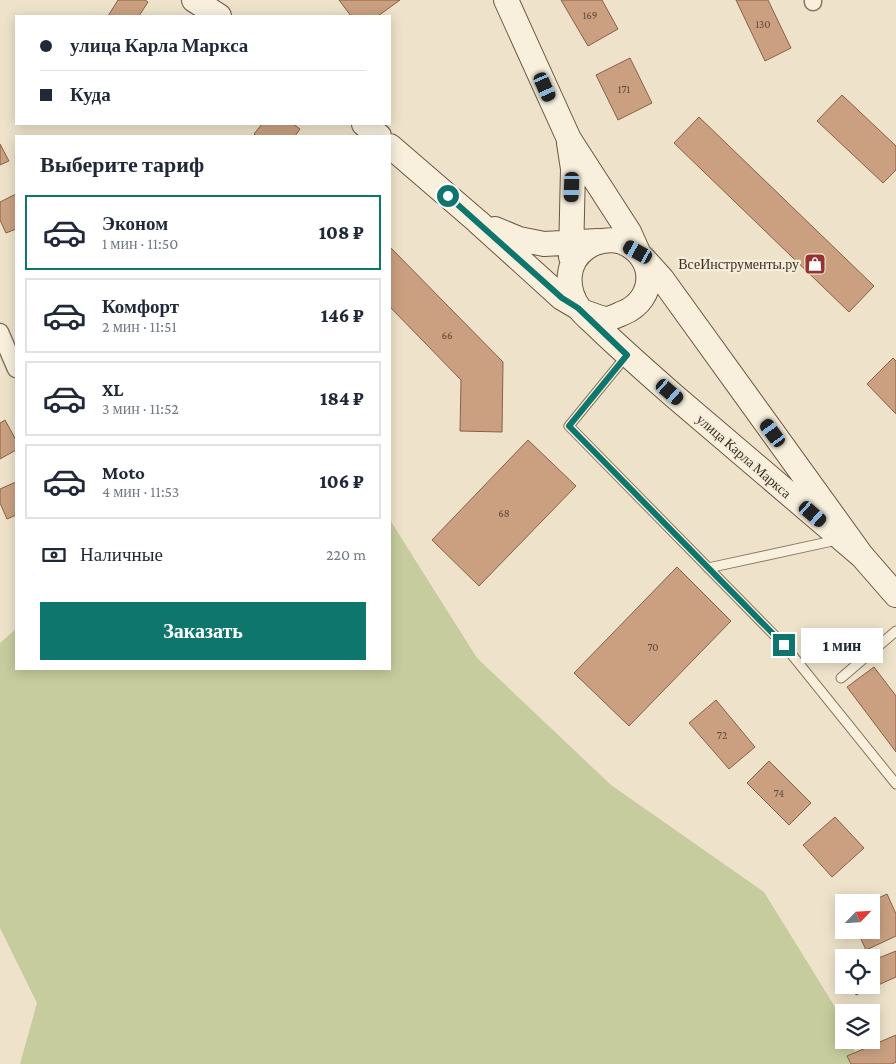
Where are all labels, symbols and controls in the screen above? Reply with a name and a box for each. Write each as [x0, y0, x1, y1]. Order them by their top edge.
house number: 169 [583, 9, 597, 21]
house number: 130 [755, 18, 771, 30]
text: улица Карла Маркса [70, 35, 248, 56]
car [532, 70, 557, 104]
house number: 171 [618, 83, 631, 95]
text: Куда [70, 84, 111, 105]
text: Выберите тариф [40, 152, 204, 177]
car [563, 172, 580, 202]
route start [437, 185, 459, 207]
icon: car [42, 210, 87, 255]
text: Эконом [102, 213, 168, 234]
text: 108 ₽ [319, 222, 364, 243]
text: 1 мин · 11:50 [102, 235, 178, 252]
car [621, 238, 654, 266]
shop icon: ВсеИнструменты.ру [803, 252, 827, 276]
place label: ВсеИнструменты.ру [678, 256, 799, 272]
icon: car [42, 293, 87, 338]
text: Комфорт [102, 296, 179, 317]
text: 146 ₽ [321, 305, 364, 326]
text: 2 мин · 11:51 [102, 318, 177, 335]
house number: 66 [441, 329, 453, 341]
icon: car [42, 376, 87, 421]
car [653, 376, 686, 408]
text: XL [102, 379, 124, 400]
text: 184 ₽ [320, 388, 364, 409]
text: 3 мин · 11:52 [102, 400, 179, 417]
street label: улица Карла Маркса [693, 411, 795, 502]
car [758, 416, 787, 450]
icon: car [42, 459, 87, 504]
text: Moto [102, 462, 145, 483]
text: 106 ₽ [319, 471, 364, 492]
text: 4 мин · 11:53 [102, 483, 179, 500]
car [796, 498, 829, 530]
house number: 68 [498, 507, 510, 519]
icon: cash [40, 541, 68, 569]
text: Наличные [80, 544, 163, 565]
text: 220 m [326, 546, 366, 563]
button: Заказать [40, 602, 366, 660]
callout: 1 мин [802, 628, 884, 662]
route end [773, 634, 795, 656]
text: 1 мин [823, 637, 861, 654]
house number: 70 [647, 641, 659, 653]
house number: 72 [717, 729, 727, 741]
house number: 74 [774, 787, 785, 799]
north arrow [835, 894, 880, 939]
map controls [835, 894, 880, 1049]
button: locate [835, 949, 880, 994]
button: layers [835, 1004, 880, 1049]

